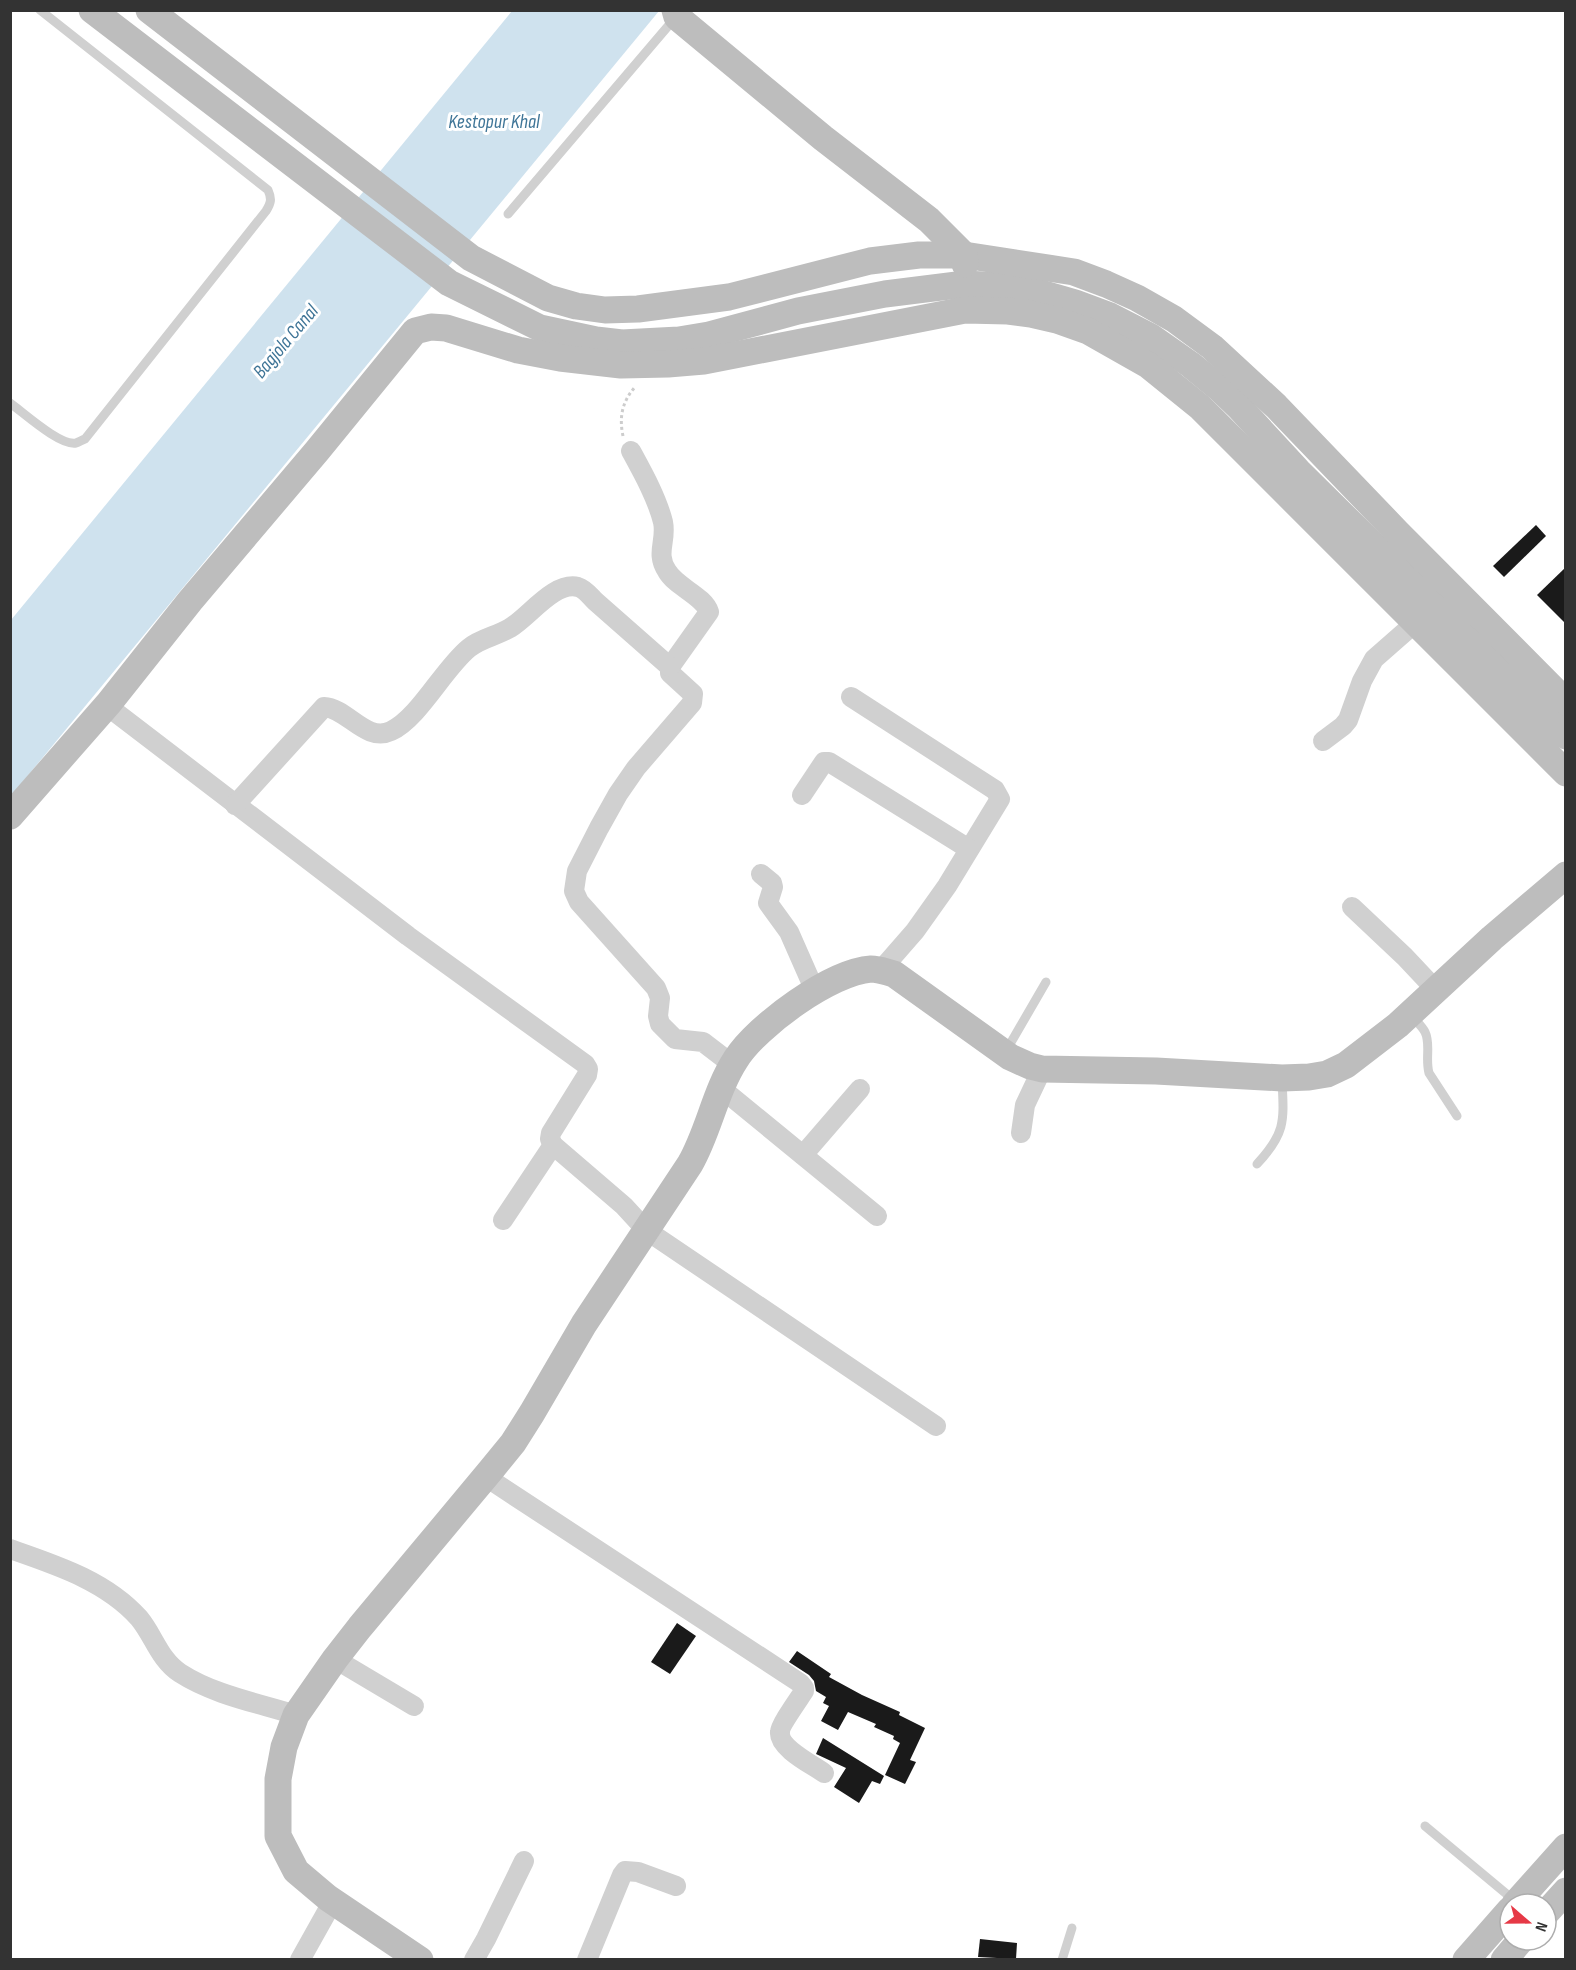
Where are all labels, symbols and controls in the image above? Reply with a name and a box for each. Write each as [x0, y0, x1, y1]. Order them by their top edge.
water label: Kestopur Khal [448, 110, 541, 134]
water label: Bagjola Canal [248, 299, 324, 383]
north arrow [1498, 1892, 1558, 1952]
text: N [1530, 1919, 1551, 1934]

